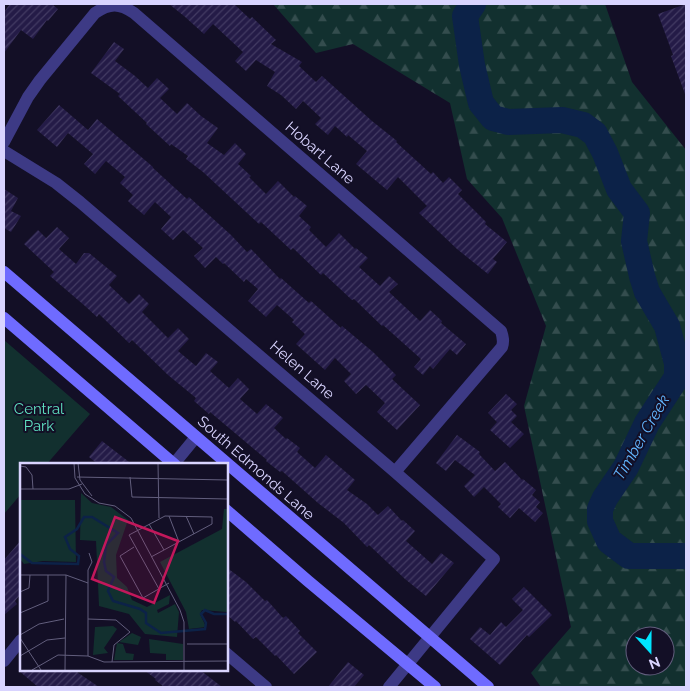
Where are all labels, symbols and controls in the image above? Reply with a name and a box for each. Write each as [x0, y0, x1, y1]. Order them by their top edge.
street label: Hobart Lane [282, 118, 358, 188]
street label: Helen Lane [266, 337, 338, 403]
water label: Timber Creek [609, 391, 674, 483]
park label: Central Park [14, 400, 65, 435]
street label: South Edmonds Lane [194, 412, 318, 524]
inset map [20, 463, 228, 671]
north arrow [625, 626, 675, 676]
text: N [647, 654, 663, 673]

